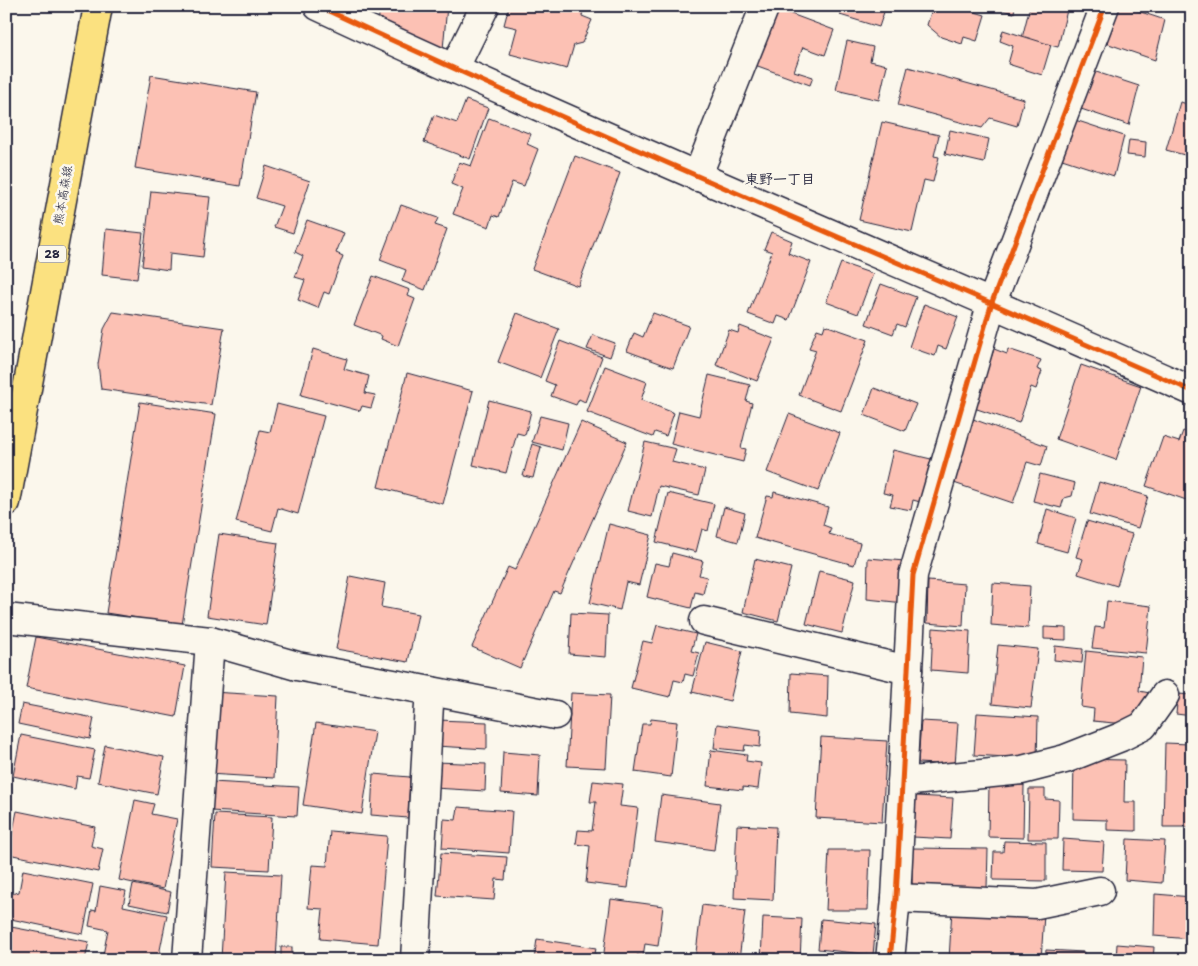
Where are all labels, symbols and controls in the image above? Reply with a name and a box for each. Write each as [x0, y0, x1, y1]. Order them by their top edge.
street label: 熊本高森線 [50, 164, 76, 226]
district label: 東野一丁目 [745, 170, 815, 188]
road number: 28 [38, 245, 66, 262]

